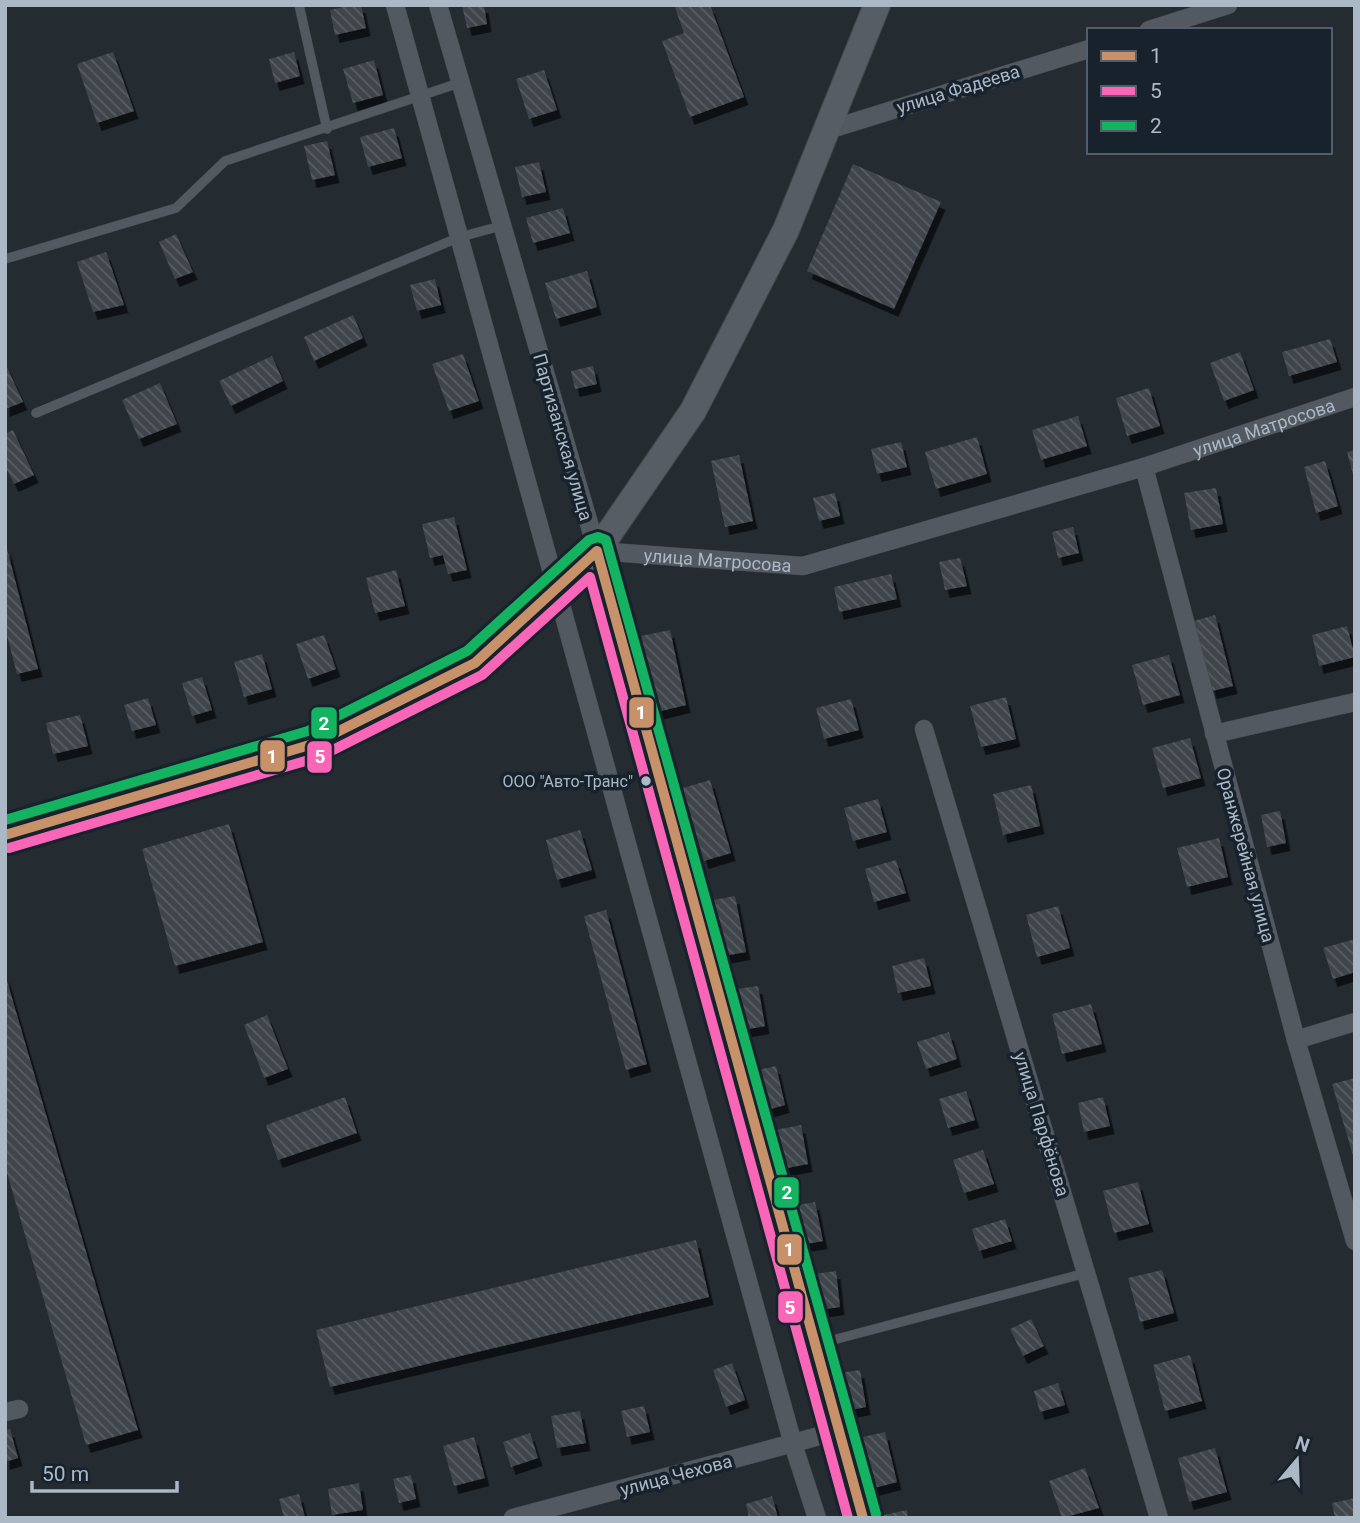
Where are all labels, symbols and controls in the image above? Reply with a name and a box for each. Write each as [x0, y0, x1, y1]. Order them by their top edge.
legend [1087, 28, 1332, 154]
text: 1 [1150, 44, 1162, 68]
street label: улица Фадеева [894, 60, 1022, 118]
text: 5 [1150, 79, 1162, 103]
text: 2 [1150, 114, 1162, 138]
street label: Партизанская улица [529, 351, 597, 523]
street label: улица Матросова [1190, 394, 1338, 460]
street label: улица Матросова [643, 544, 792, 576]
line badge: 1 [628, 696, 655, 729]
text: 1 [636, 701, 646, 724]
line badge: 2 [310, 706, 338, 740]
text: 2 [319, 712, 330, 735]
line badge: 1 [259, 739, 286, 773]
line badge: 5 [306, 740, 333, 774]
text: 1 [267, 745, 277, 768]
text: 5 [315, 745, 326, 768]
street label: Оранжерейная улица [1213, 765, 1279, 945]
place label: ООО "Авто-Транс" [502, 772, 633, 791]
marker: ООО "Авто-Транс" [639, 774, 653, 788]
street label: улица Парфёнова [1010, 1049, 1074, 1199]
line badge: 2 [773, 1176, 800, 1209]
text: 2 [782, 1181, 793, 1204]
line badge: 1 [776, 1233, 803, 1266]
text: 1 [784, 1238, 794, 1261]
line badge: 5 [777, 1290, 804, 1324]
text: 5 [785, 1296, 796, 1319]
north arrow [1262, 1425, 1332, 1495]
text: N [1292, 1431, 1312, 1457]
scale bar [32, 1450, 177, 1494]
street label: улица Чехова [618, 1450, 734, 1500]
text: 50 m [42, 1462, 89, 1486]

